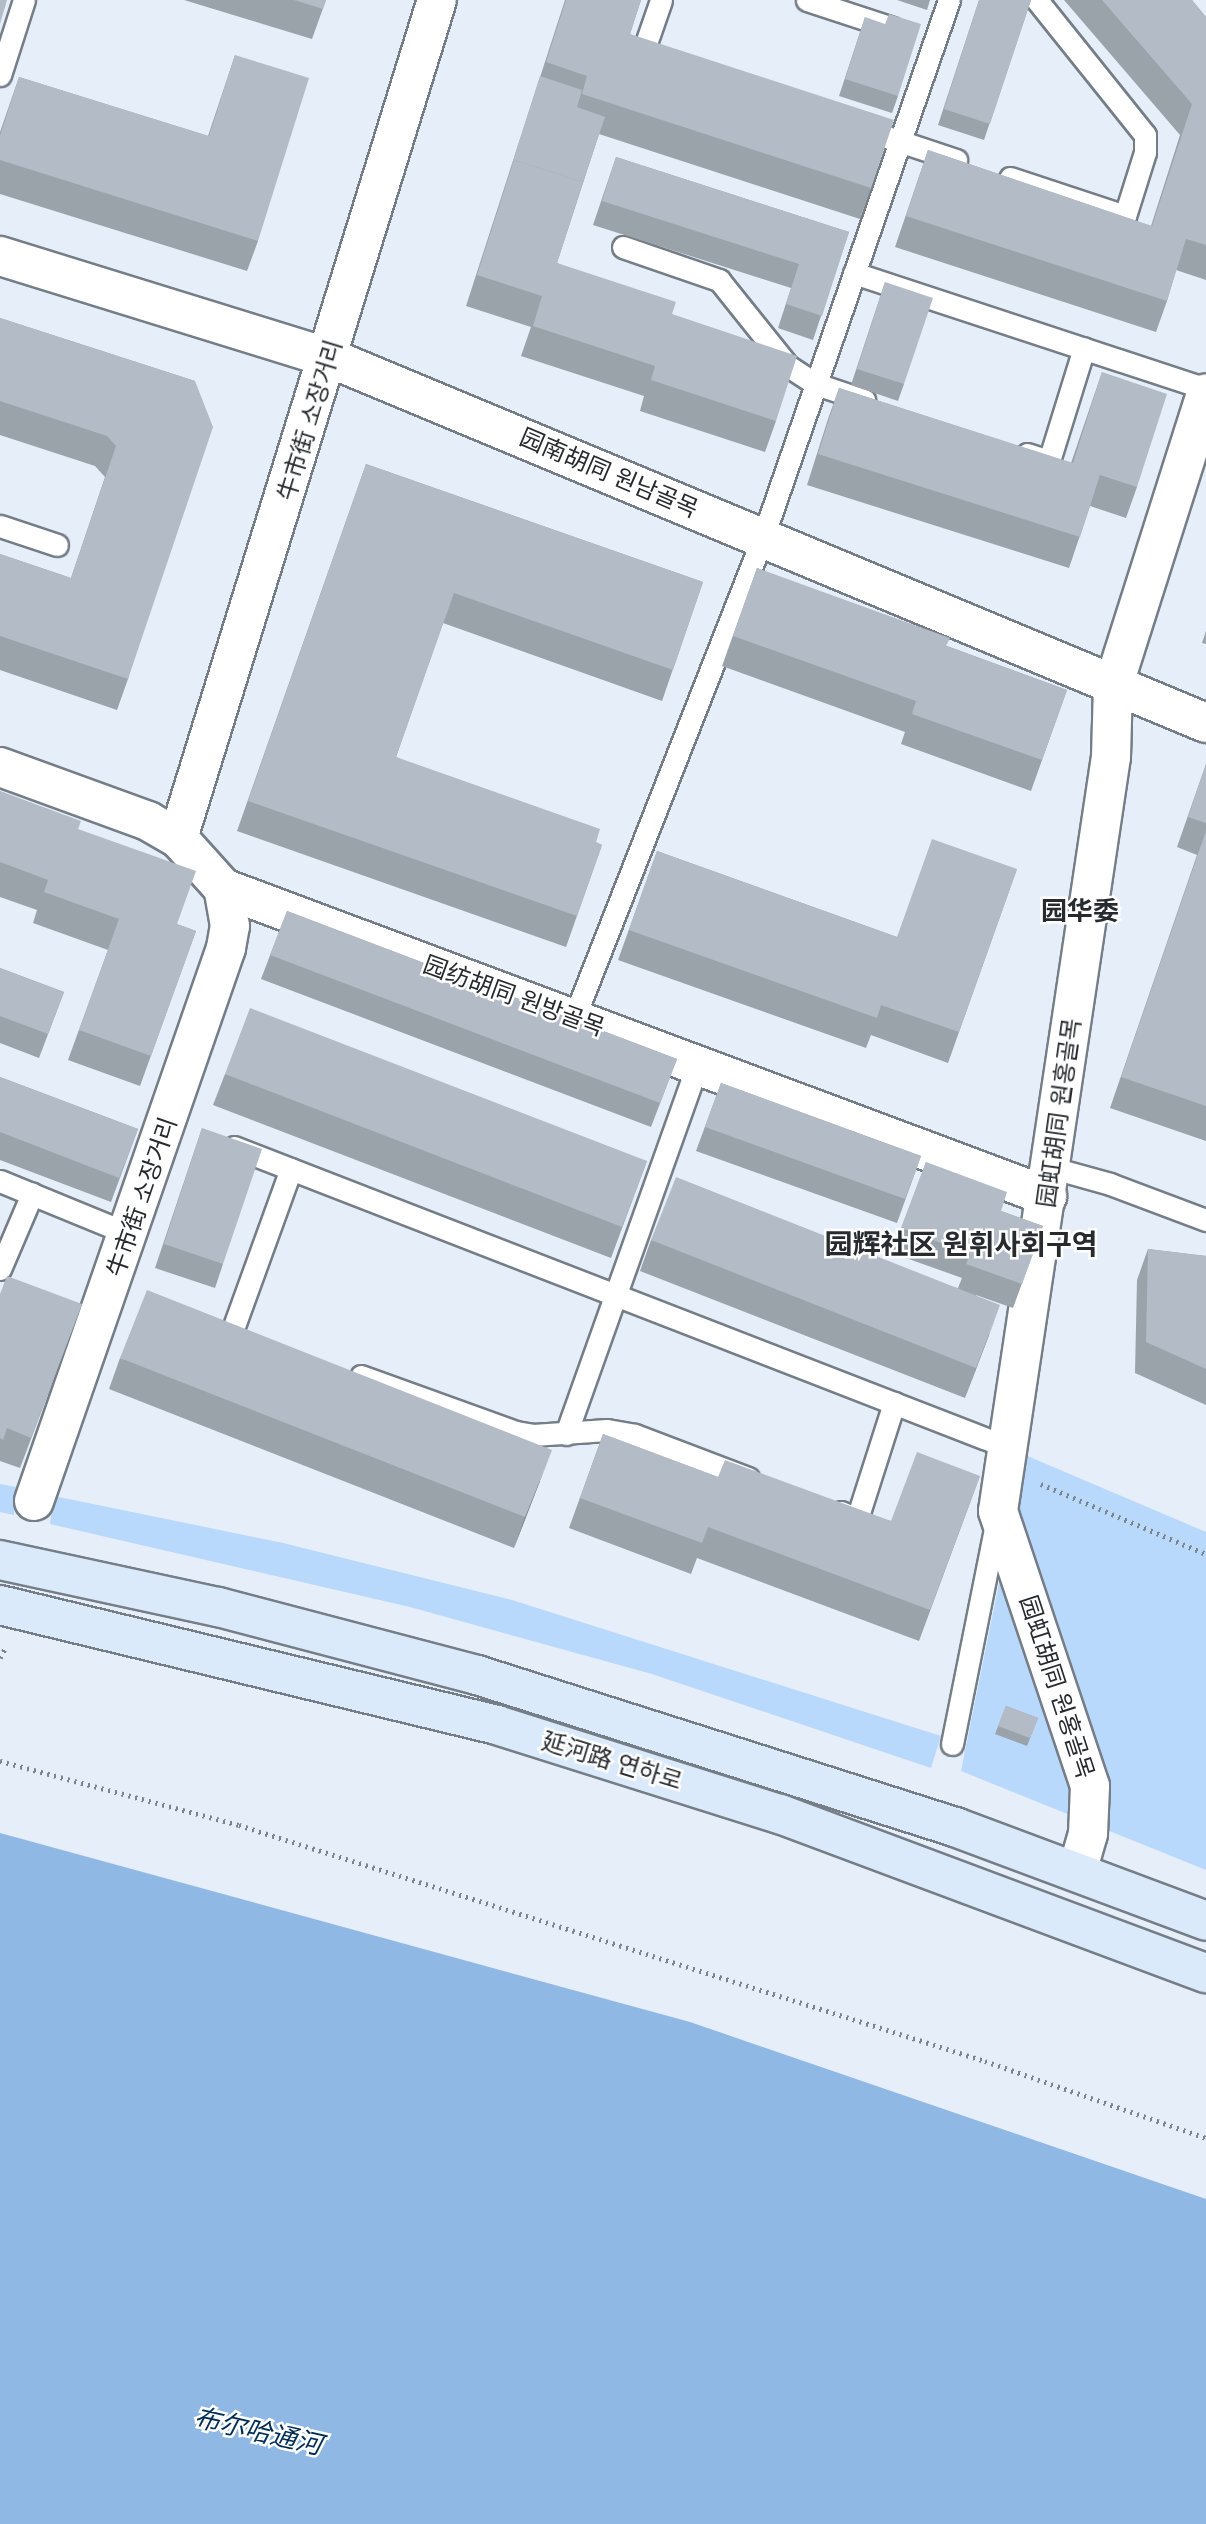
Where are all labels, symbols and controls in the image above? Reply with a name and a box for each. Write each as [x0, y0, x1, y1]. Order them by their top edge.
street label: 牛市街 소장거리 [272, 336, 348, 504]
street label: 园南胡同 원남골목 [516, 422, 702, 524]
district label: 园华委 [1041, 896, 1119, 928]
street label: 园纺胡同 원방골목 [419, 950, 609, 1042]
street label: 园虹胡同 원홍골목 [1031, 1017, 1087, 1209]
street label: 牛市街 소장거리 [101, 1114, 183, 1280]
district label: 园辉社区 원휘사회구역 [824, 1228, 1098, 1262]
street label: 园虹胡同 원홍골목 [1014, 1592, 1100, 1782]
street label: 延河路 연하로 [539, 1726, 685, 1796]
water label: 布尔哈通河 [191, 2402, 325, 2462]

